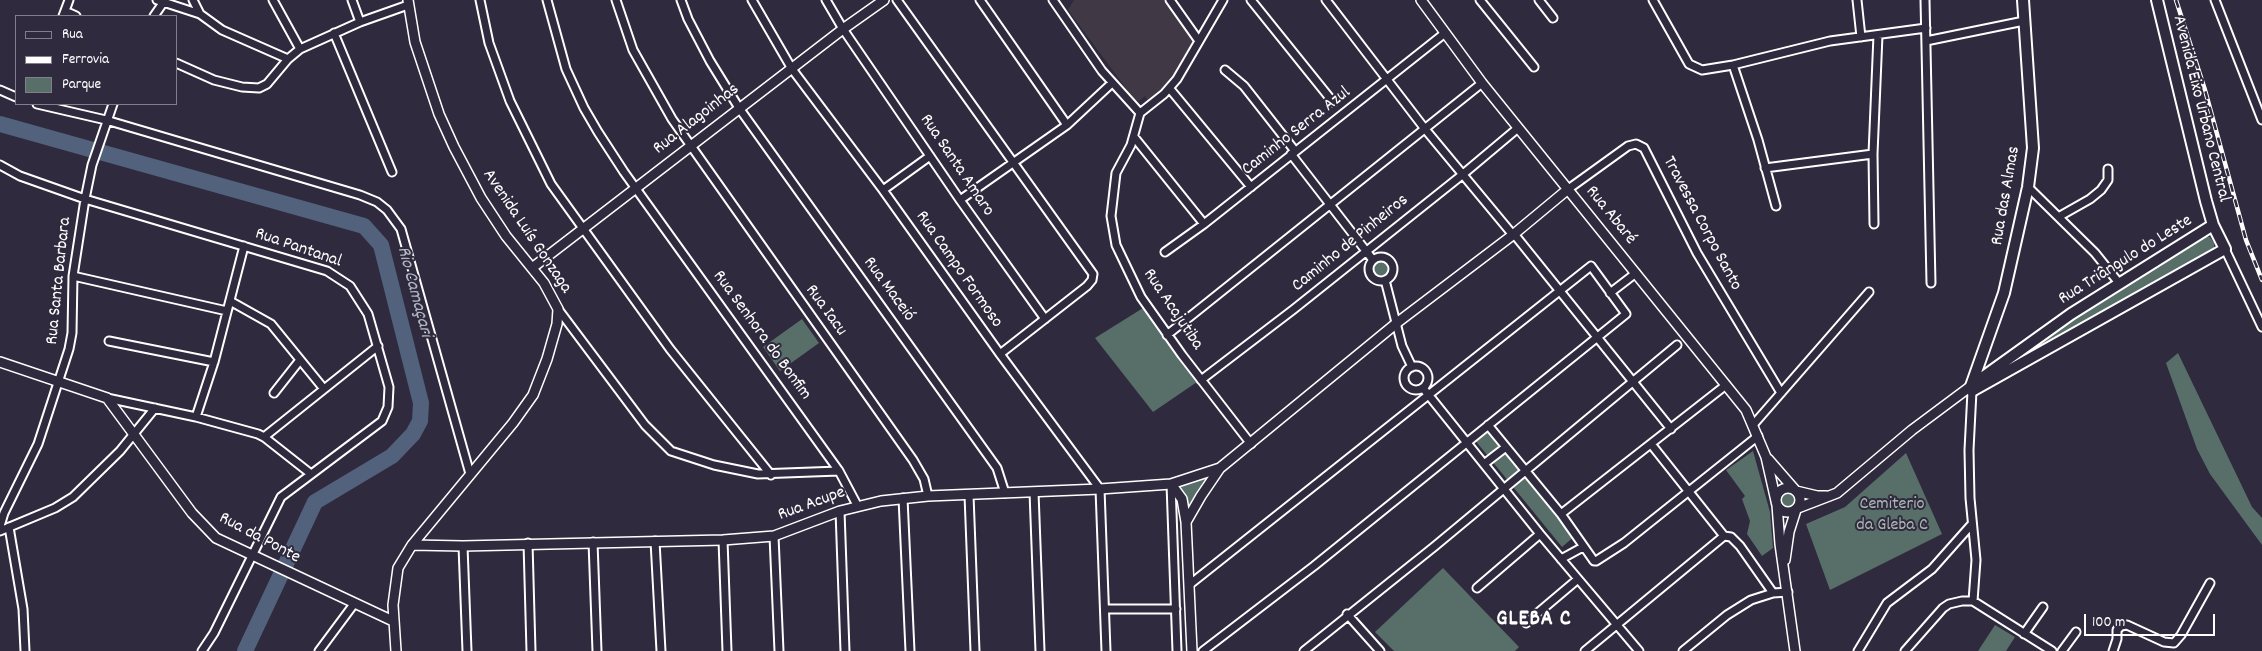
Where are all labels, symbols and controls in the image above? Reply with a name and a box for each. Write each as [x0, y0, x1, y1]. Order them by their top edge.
street label: Avenida Eixo Urbano Central [2166, 14, 2234, 204]
legend [15, 15, 178, 105]
text: Rua [62, 24, 83, 46]
text: Ferrovia [62, 49, 109, 71]
text: Parque [62, 74, 101, 96]
street label: Rua Alagoinhas [650, 80, 744, 160]
street label: Caminho Serra Azul [1238, 83, 1356, 181]
street label: Rua Santa Amaro [914, 111, 998, 221]
street label: Rua das Almas [1988, 145, 2026, 247]
street label: Travessa Corpo Santo [1657, 153, 1745, 295]
street label: Avenida Luís Gonzaga [476, 166, 576, 298]
street label: Rua Abaré [1580, 182, 1640, 250]
street label: Caminho de Pinheiros [1288, 190, 1414, 298]
street label: Rua Campo Formoso [910, 207, 1006, 333]
street label: Rua Triângulo do Leste [2055, 211, 2197, 311]
street label: Rua Santa Barbara [43, 216, 77, 346]
street label: Rua Pantanal [252, 224, 344, 274]
water label: Rio Camaçari [390, 244, 436, 340]
street label: Rua Maceió [857, 254, 919, 326]
street label: Rua Acajutiba [1137, 265, 1207, 355]
street label: Rua Senhora do Bonfim [707, 267, 815, 405]
street label: Rua Iacu [799, 281, 851, 341]
street label: Rua Acupe [775, 483, 849, 527]
park label: Cemiterio da Gleba C [1856, 495, 1928, 538]
street label: Rua da Ponte [215, 509, 303, 569]
scale bar [2087, 604, 2218, 636]
district label: GLEBA C [1495, 608, 1573, 634]
text: 100 m [2092, 612, 2125, 634]

